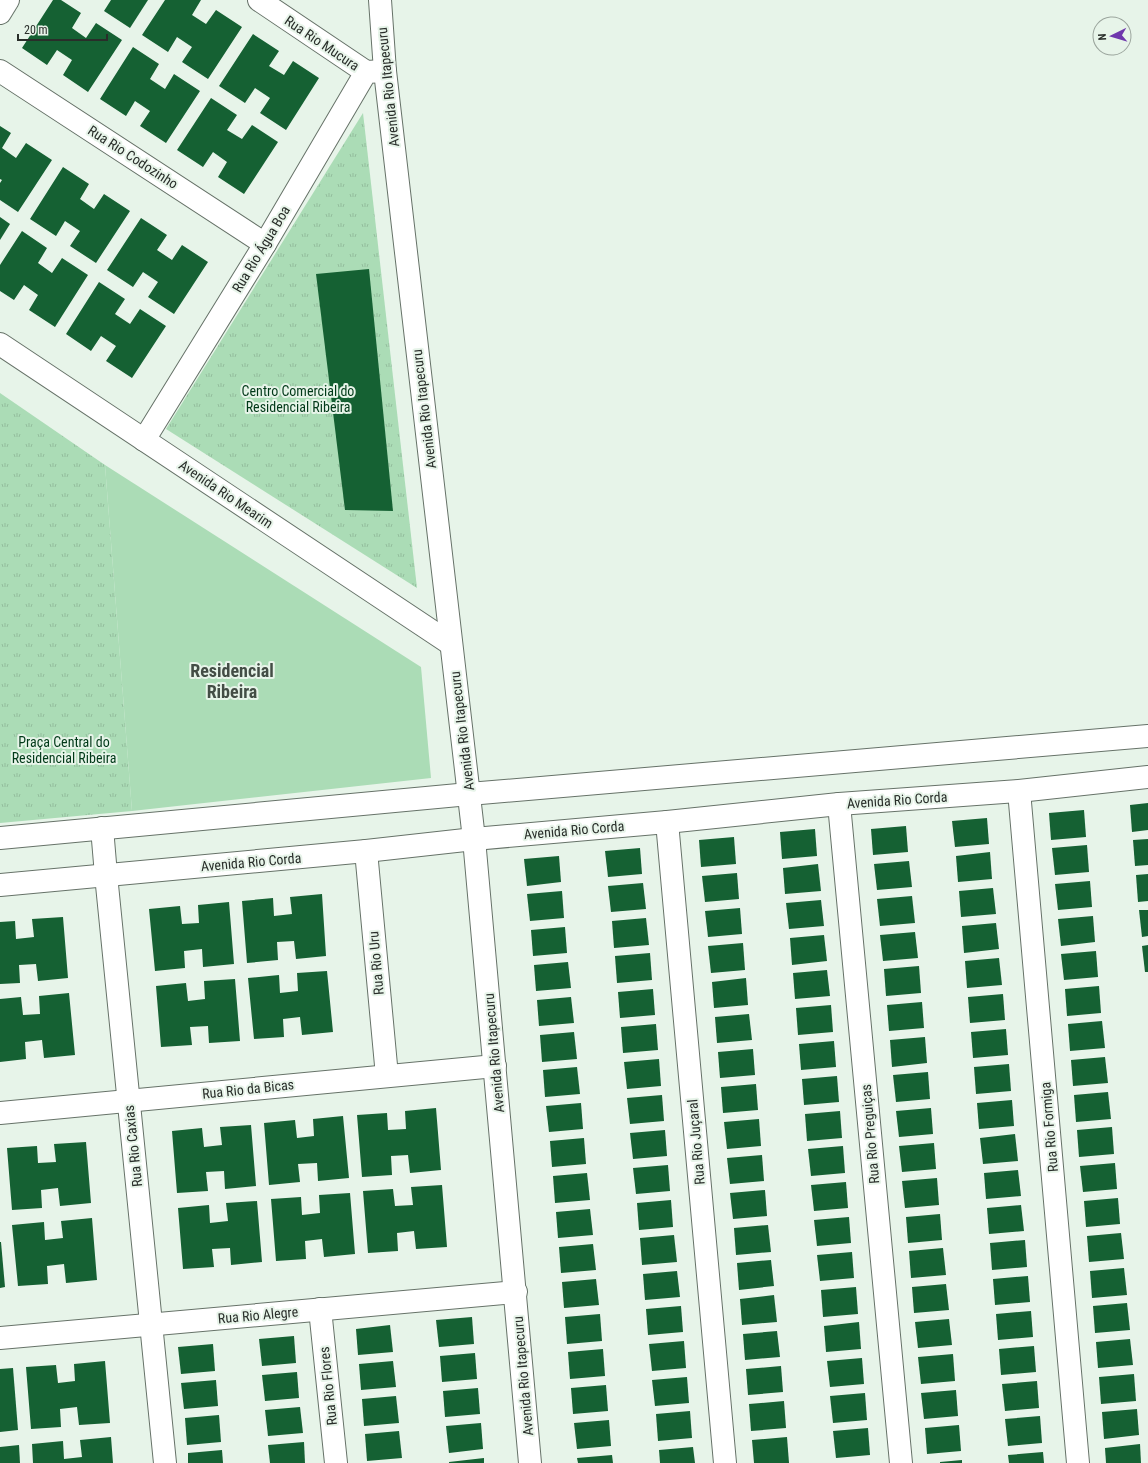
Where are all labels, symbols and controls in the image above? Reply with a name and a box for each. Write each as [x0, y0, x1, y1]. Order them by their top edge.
street label: Rua Rio Mucura [282, 12, 362, 74]
scale bar [18, 16, 107, 42]
north arrow [1092, 16, 1132, 56]
text: 20 m [24, 23, 48, 37]
street label: Avenida Rio Itapecuru [374, 26, 402, 148]
text: N [1096, 33, 1109, 41]
street label: Rua Rio Codozinho [85, 122, 181, 192]
street label: Rua Rio Água Boa [228, 202, 293, 295]
street label: Avenida Rio Itapecuru [409, 348, 439, 470]
park label: Centro Comercial do Residencial Ribeira [242, 383, 354, 415]
street label: Avenida Rio Mearim [176, 457, 276, 531]
district label: Residencial Ribeira [190, 660, 274, 702]
street label: Avenida Rio Itapecuru [447, 670, 477, 792]
park label: Praça Central do Residencial Ribeira [12, 734, 116, 766]
street label: Avenida Rio Corda [846, 789, 948, 811]
street label: Avenida Rio Corda [523, 818, 625, 842]
street label: Avenida Rio Corda [200, 850, 302, 874]
street label: Rua Rio Uru [365, 930, 387, 996]
street label: Avenida Rio Itapecuru [481, 993, 507, 1113]
street label: Rua Rio da Bicas [201, 1076, 295, 1102]
street label: Rua Rio Formiga [1037, 1081, 1061, 1173]
street label: Rua Rio Preguiças [858, 1084, 882, 1184]
street label: Rua Rio Juçaral [684, 1099, 708, 1185]
street label: Rua Rio Caxias [121, 1104, 145, 1188]
street label: Rua Rio Alegre [217, 1303, 299, 1326]
street label: Avenida Rio Itapecuru [510, 1316, 536, 1436]
street label: Rua Rio Flores [316, 1346, 340, 1426]

